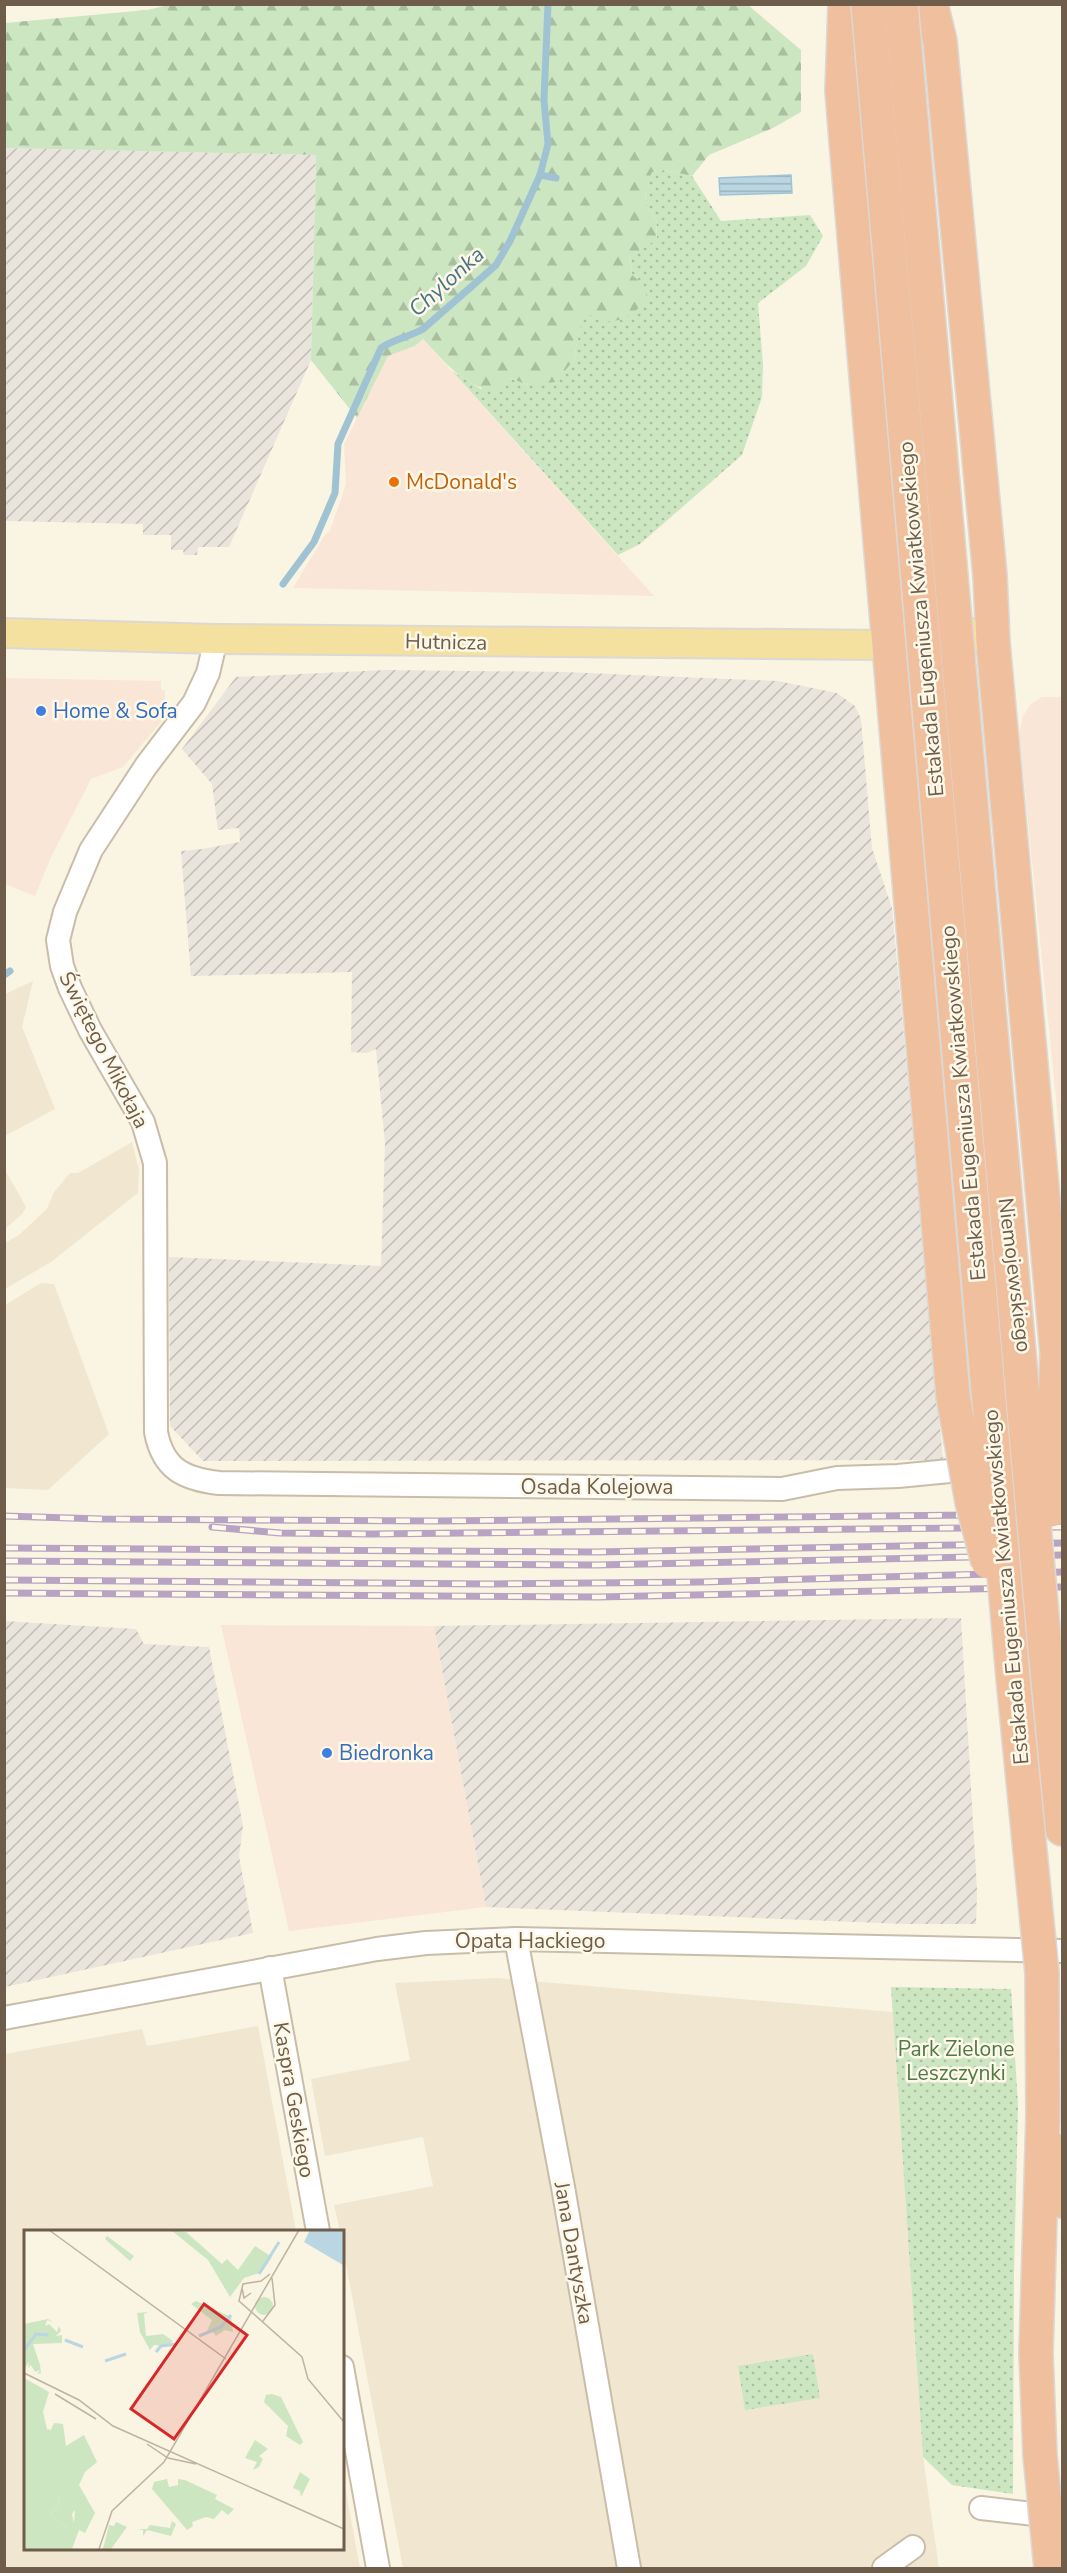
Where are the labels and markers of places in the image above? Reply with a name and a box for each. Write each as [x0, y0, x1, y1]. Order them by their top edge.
place label: McDonald's [406, 468, 517, 496]
marker: McDonald's [387, 475, 401, 489]
place label: Home & Sofa [53, 697, 178, 725]
marker: Home & Sofa [34, 704, 48, 718]
place label: Biedronka [339, 1739, 434, 1767]
marker: Biedronka [320, 1746, 334, 1760]

